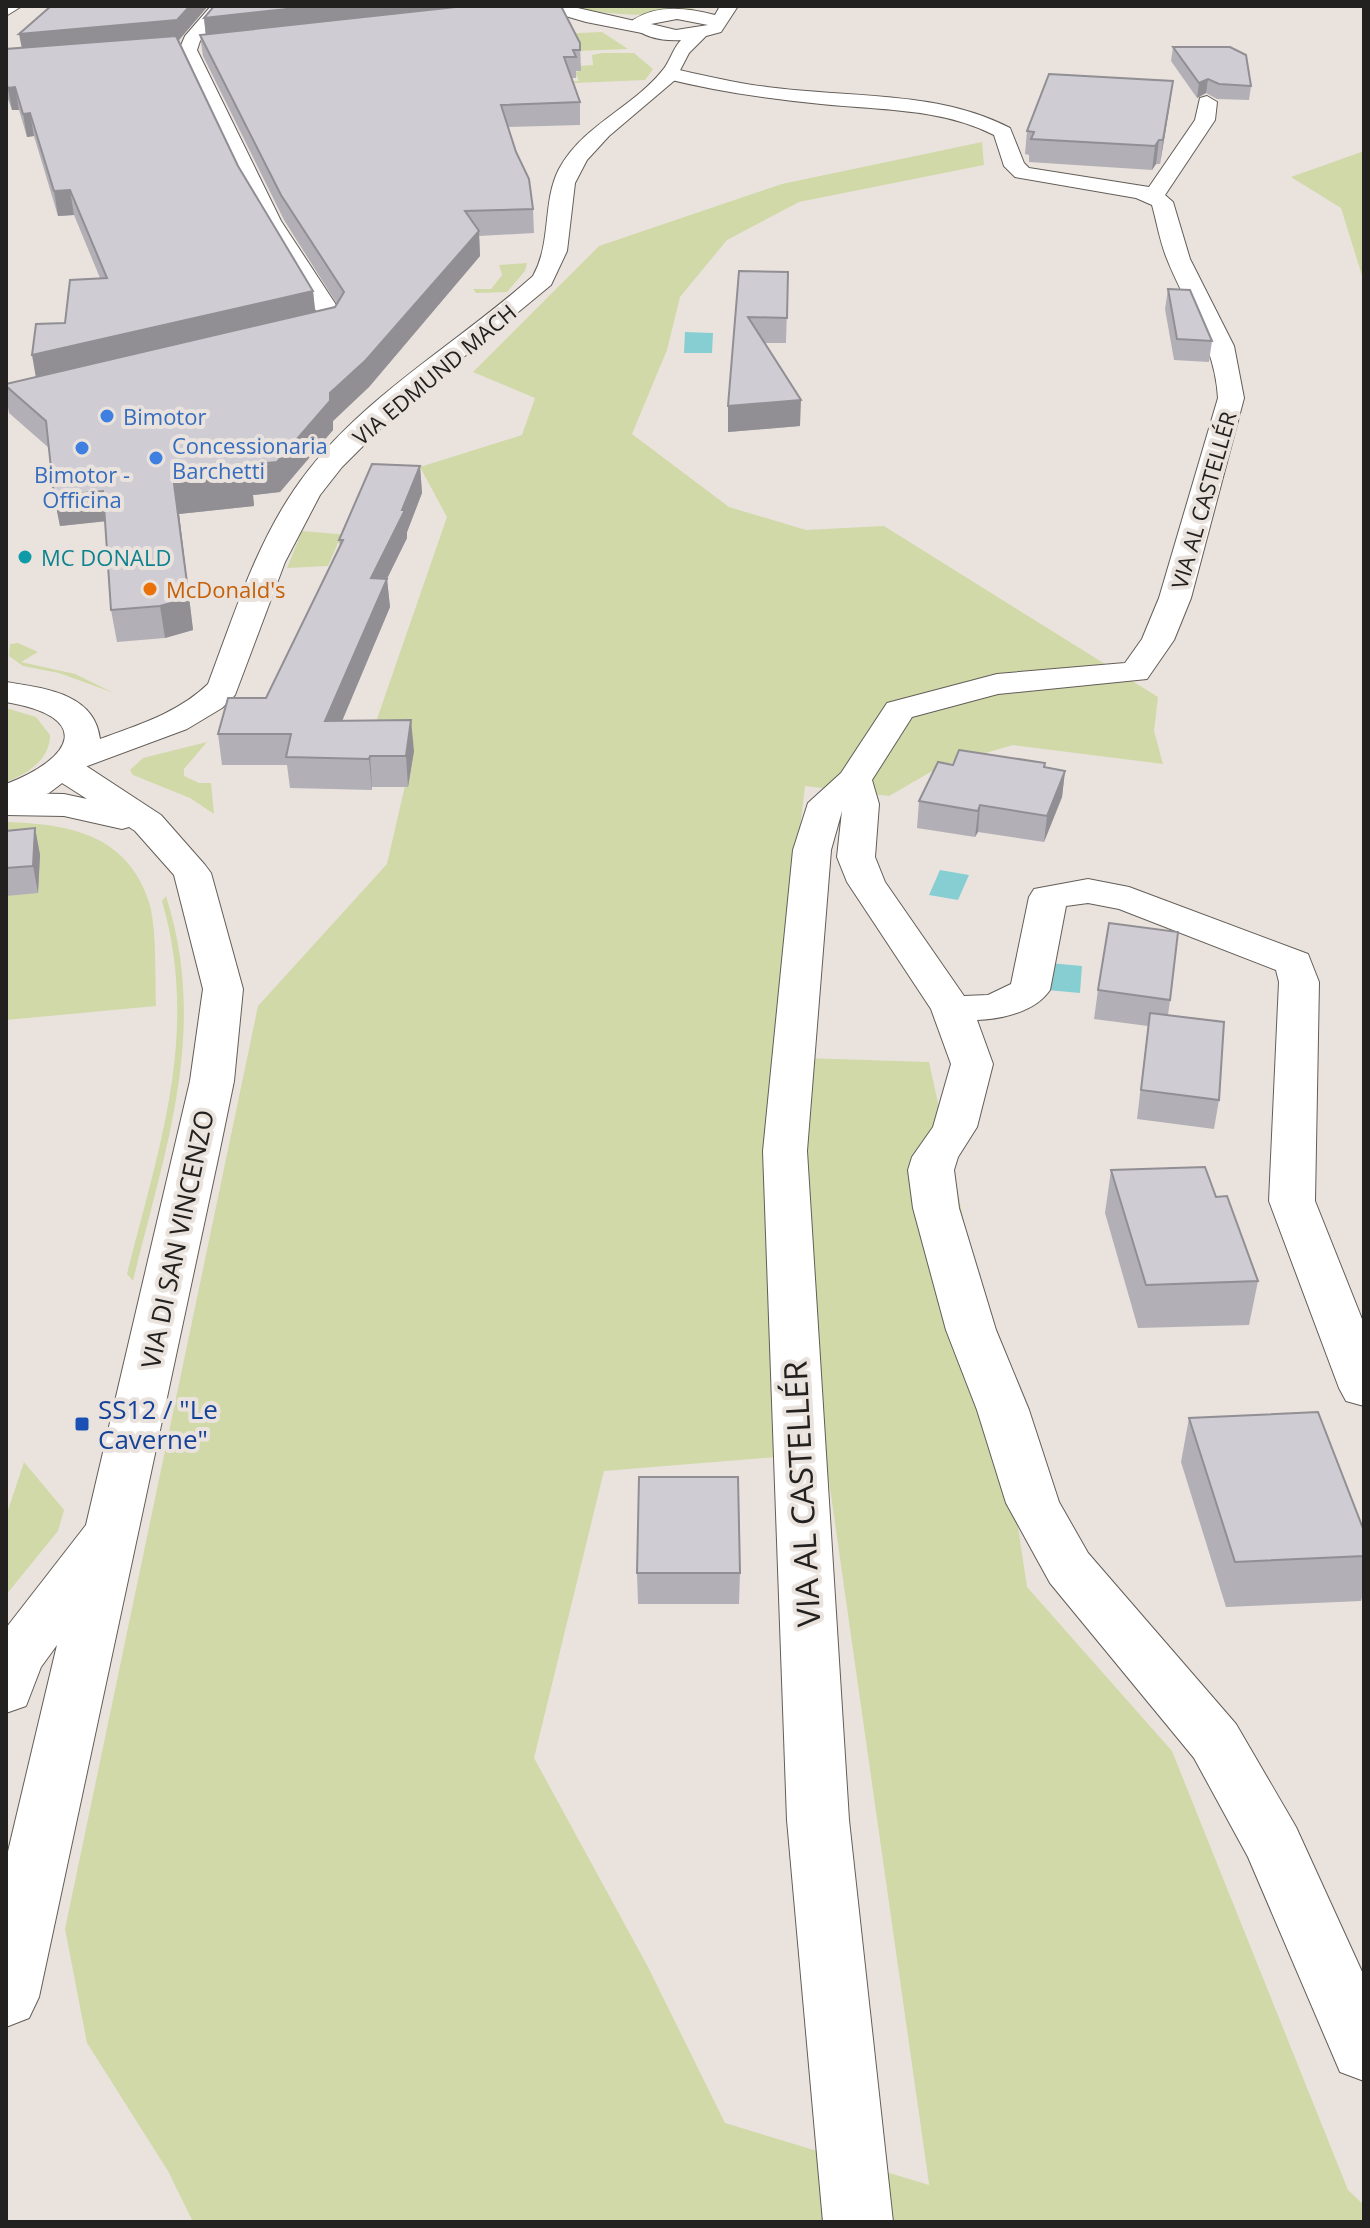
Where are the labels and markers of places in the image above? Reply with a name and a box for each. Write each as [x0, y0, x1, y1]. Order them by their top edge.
place label: Bimotor [123, 401, 206, 431]
marker: Bimotor [98, 407, 116, 425]
place label: Concessionaria Barchetti [172, 430, 328, 485]
marker: Bimotor - Officina [73, 439, 91, 457]
marker: Concessionaria Barchetti [147, 449, 165, 467]
place label: Bimotor - Officina [34, 459, 130, 514]
place label: MC DONALD [41, 542, 171, 572]
marker: MC DONALD [16, 548, 34, 566]
place label: McDonald's [166, 574, 286, 604]
marker: McDonald's [141, 580, 159, 598]
place label: SS12 / "Le Caverne" [98, 1391, 218, 1457]
marker: SS12 / "Le Caverne" [73, 1415, 91, 1433]

